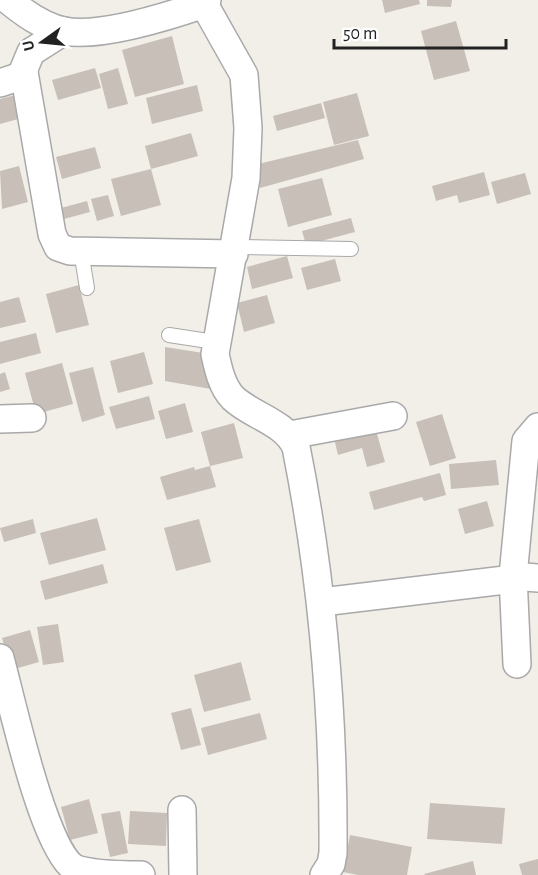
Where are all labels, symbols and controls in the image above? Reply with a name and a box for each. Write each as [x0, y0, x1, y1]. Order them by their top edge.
north arrow [12, 12, 72, 72]
scale bar [334, 12, 506, 50]
text: 50 m [343, 25, 377, 43]
text: U [19, 39, 38, 53]

